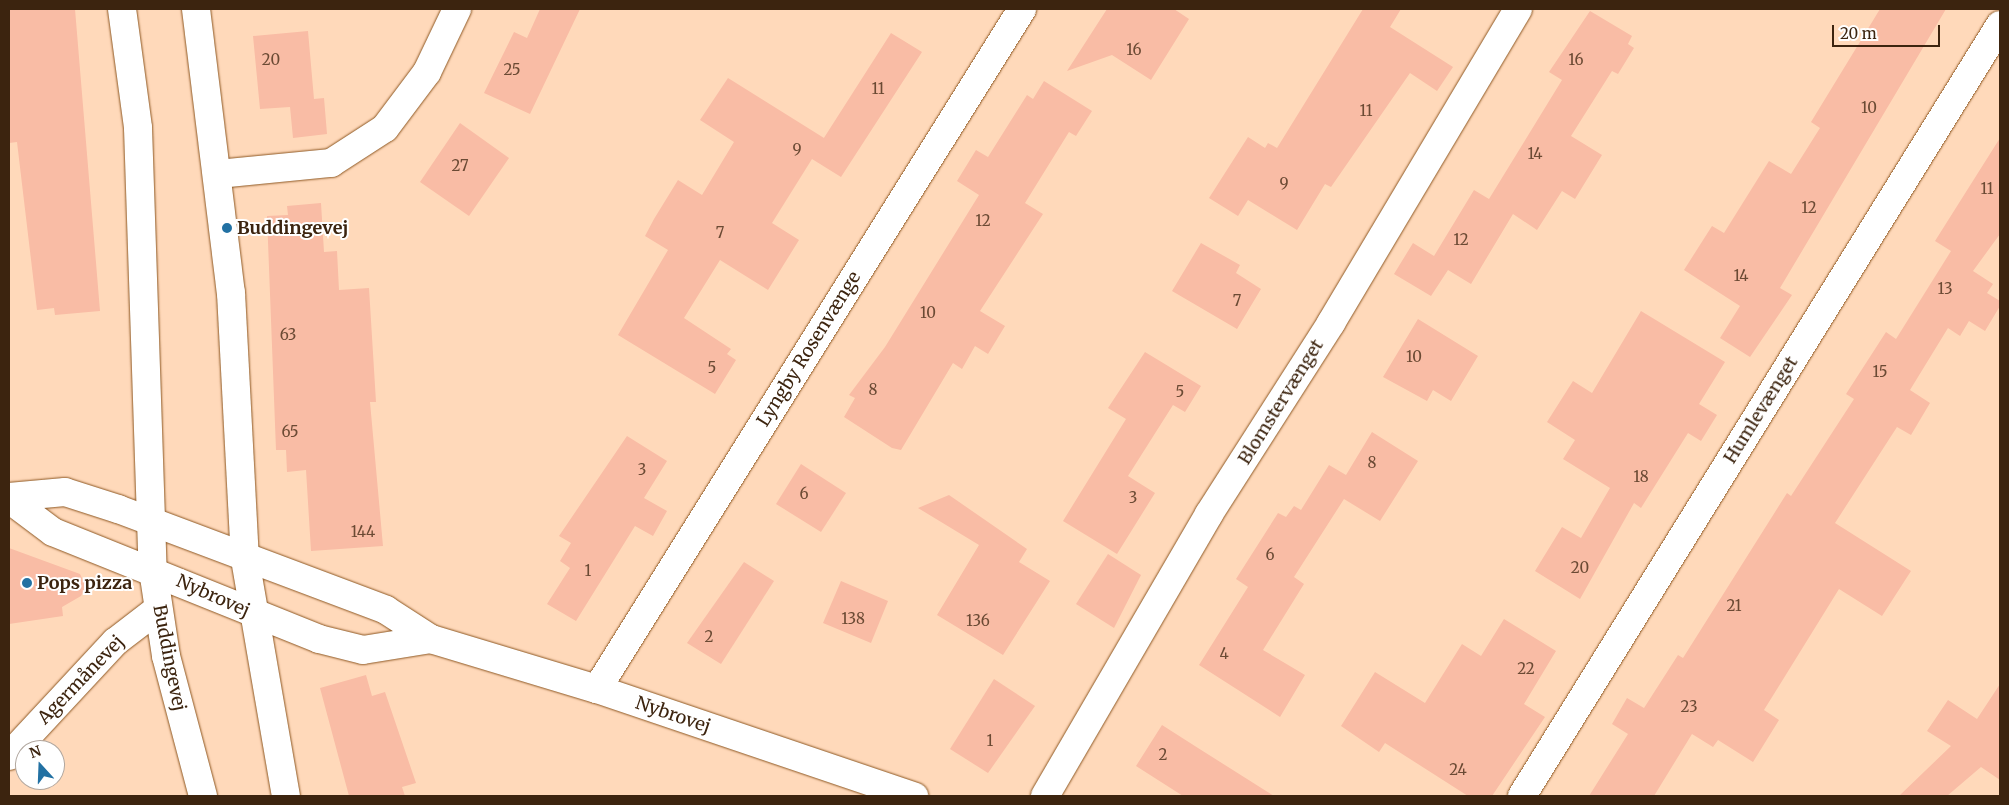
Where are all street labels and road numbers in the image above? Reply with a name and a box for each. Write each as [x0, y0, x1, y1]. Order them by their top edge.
street label: Lyngby Rosenvænge [753, 268, 865, 430]
street label: Blomstervænget [1234, 335, 1328, 469]
street label: Humlevænget [1719, 352, 1803, 468]
street label: Nybrovej [173, 570, 253, 622]
street label: Buddingevej [148, 603, 190, 713]
street label: Agermånevej [33, 631, 129, 729]
street label: Nybrovej [633, 692, 713, 738]

